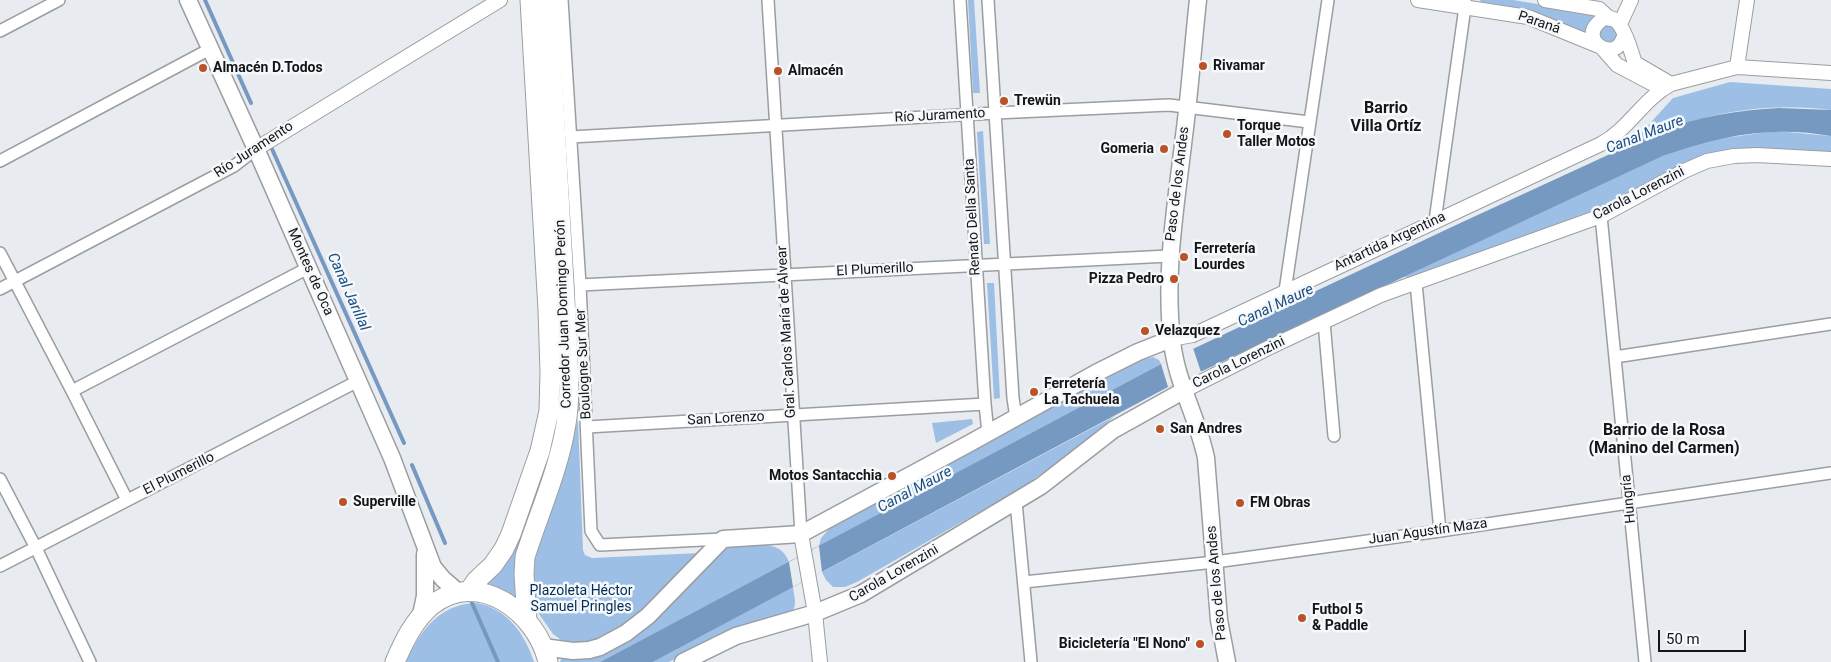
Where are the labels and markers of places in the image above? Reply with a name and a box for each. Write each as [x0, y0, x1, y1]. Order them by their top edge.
place label: Rivamar [1213, 58, 1265, 74]
place label: Almacén D.Todos [213, 60, 323, 76]
marker: Rivamar [1197, 60, 1209, 72]
marker: Almacén D.Todos [197, 62, 209, 74]
place label: Almacén [788, 63, 843, 79]
marker: Almacén [772, 65, 784, 77]
place label: Trewün [1014, 93, 1061, 109]
marker: Trewün [998, 95, 1010, 107]
place label: Torque Taller Motos [1237, 118, 1316, 150]
marker: Torque Taller Motos [1221, 128, 1233, 140]
place label: Gomeria [1101, 141, 1154, 157]
marker: Gomeria [1158, 143, 1170, 155]
place label: Ferretería Lourdes [1194, 241, 1256, 274]
marker: Ferretería Lourdes [1178, 251, 1190, 263]
place label: Pizza Pedro [1089, 271, 1164, 287]
marker: Pizza Pedro [1168, 273, 1180, 285]
place label: Velazquez [1155, 323, 1220, 339]
marker: Velazquez [1139, 325, 1151, 337]
place label: Ferretería La Tachuela [1044, 376, 1119, 408]
marker: Ferretería La Tachuela [1028, 386, 1040, 398]
place label: San Andres [1170, 421, 1242, 437]
marker: San Andres [1154, 423, 1166, 435]
place label: Motos Santacchia [769, 468, 882, 484]
marker: Motos Santacchia [886, 470, 898, 482]
place label: Superville [353, 494, 416, 510]
place label: FM Obras [1250, 495, 1311, 511]
marker: Superville [337, 496, 349, 508]
marker: FM Obras [1234, 497, 1246, 509]
place label: Futbol 5 & Paddle [1312, 602, 1368, 634]
marker: Futbol 5 & Paddle [1296, 612, 1308, 624]
place label: Bicicletería "El Nono" [1059, 636, 1190, 652]
marker: Bicicletería "El Nono" [1194, 638, 1206, 650]

